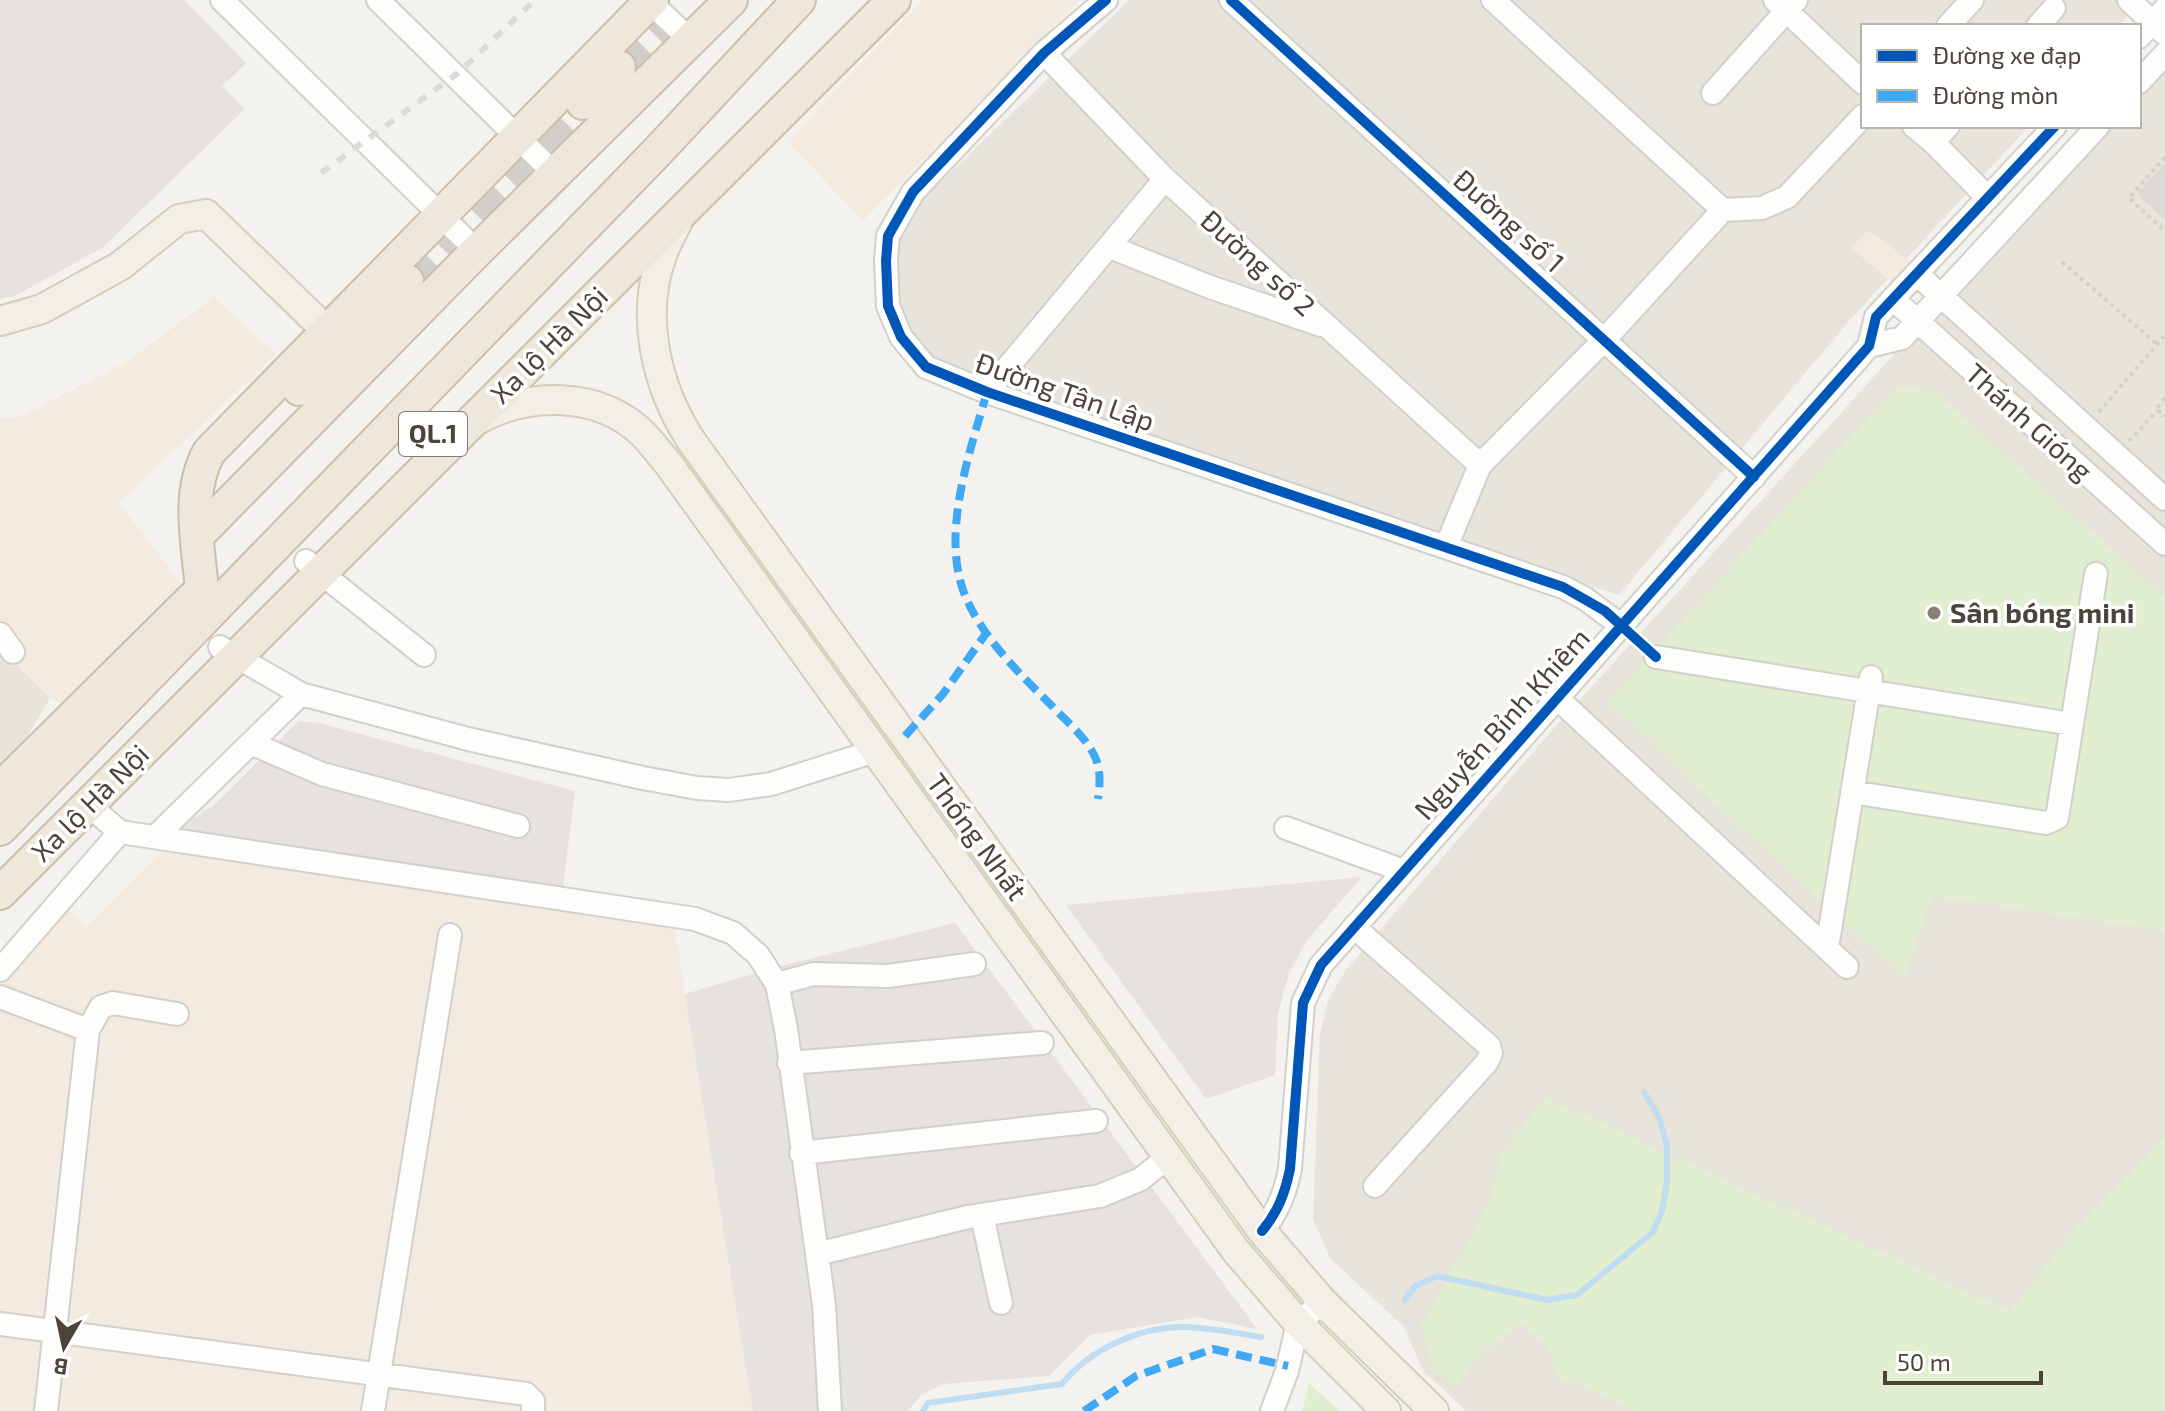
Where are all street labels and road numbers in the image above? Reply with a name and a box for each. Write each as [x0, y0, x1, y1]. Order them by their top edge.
street label: Đường số 1 [1447, 162, 1572, 279]
street label: Đường số 2 [1195, 202, 1323, 322]
street label: Xa lộ Hà Nội [482, 278, 614, 410]
street label: Đường Tân Lập [972, 345, 1159, 438]
street label: Thánh Gióng [1959, 355, 2100, 487]
road number: QL.1 [399, 412, 467, 456]
street label: Nguyễn Bỉnh Khiêm [1406, 621, 1596, 826]
street label: Xa lộ Hà Nội [23, 736, 155, 868]
street label: Thống Nhất [920, 766, 1035, 907]

